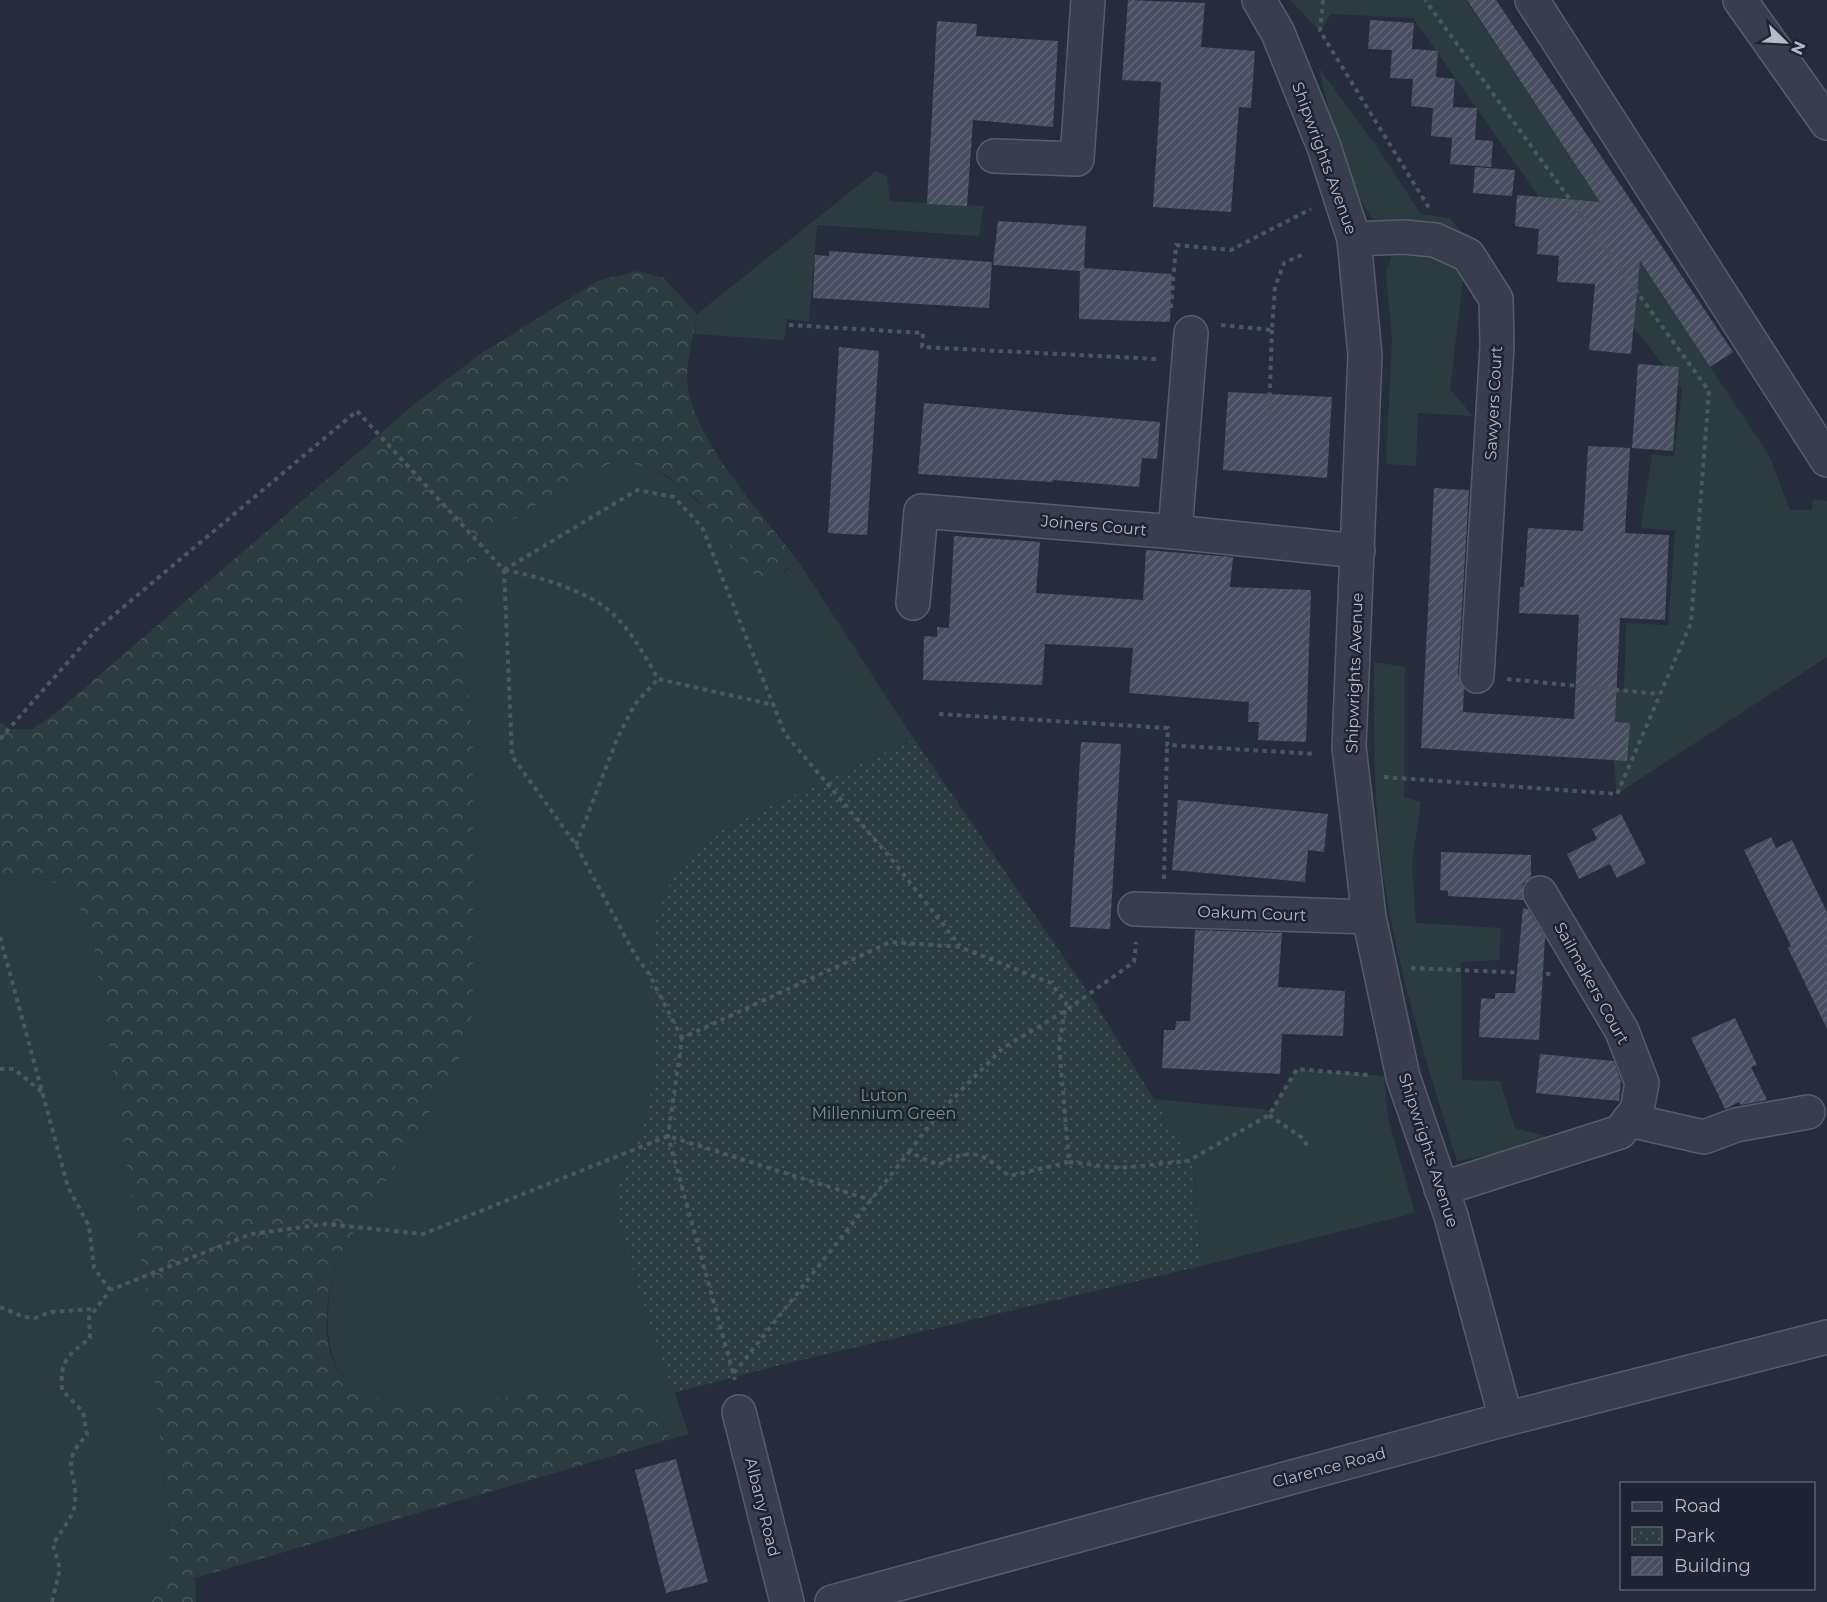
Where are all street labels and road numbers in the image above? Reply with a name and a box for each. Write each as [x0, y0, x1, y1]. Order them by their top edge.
street label: Shipwrights Avenue [1288, 79, 1361, 237]
street label: Sawyers Court [1481, 345, 1506, 461]
street label: Joiners Court [1039, 511, 1148, 540]
street label: Shipwrights Avenue [1342, 592, 1367, 754]
street label: Oakum Court [1197, 902, 1307, 925]
street label: Sailmakers Court [1550, 919, 1633, 1048]
street label: Shipwrights Avenue [1395, 1071, 1462, 1230]
street label: Clarence Road [1270, 1443, 1388, 1492]
street label: Albany Road [741, 1456, 784, 1559]

